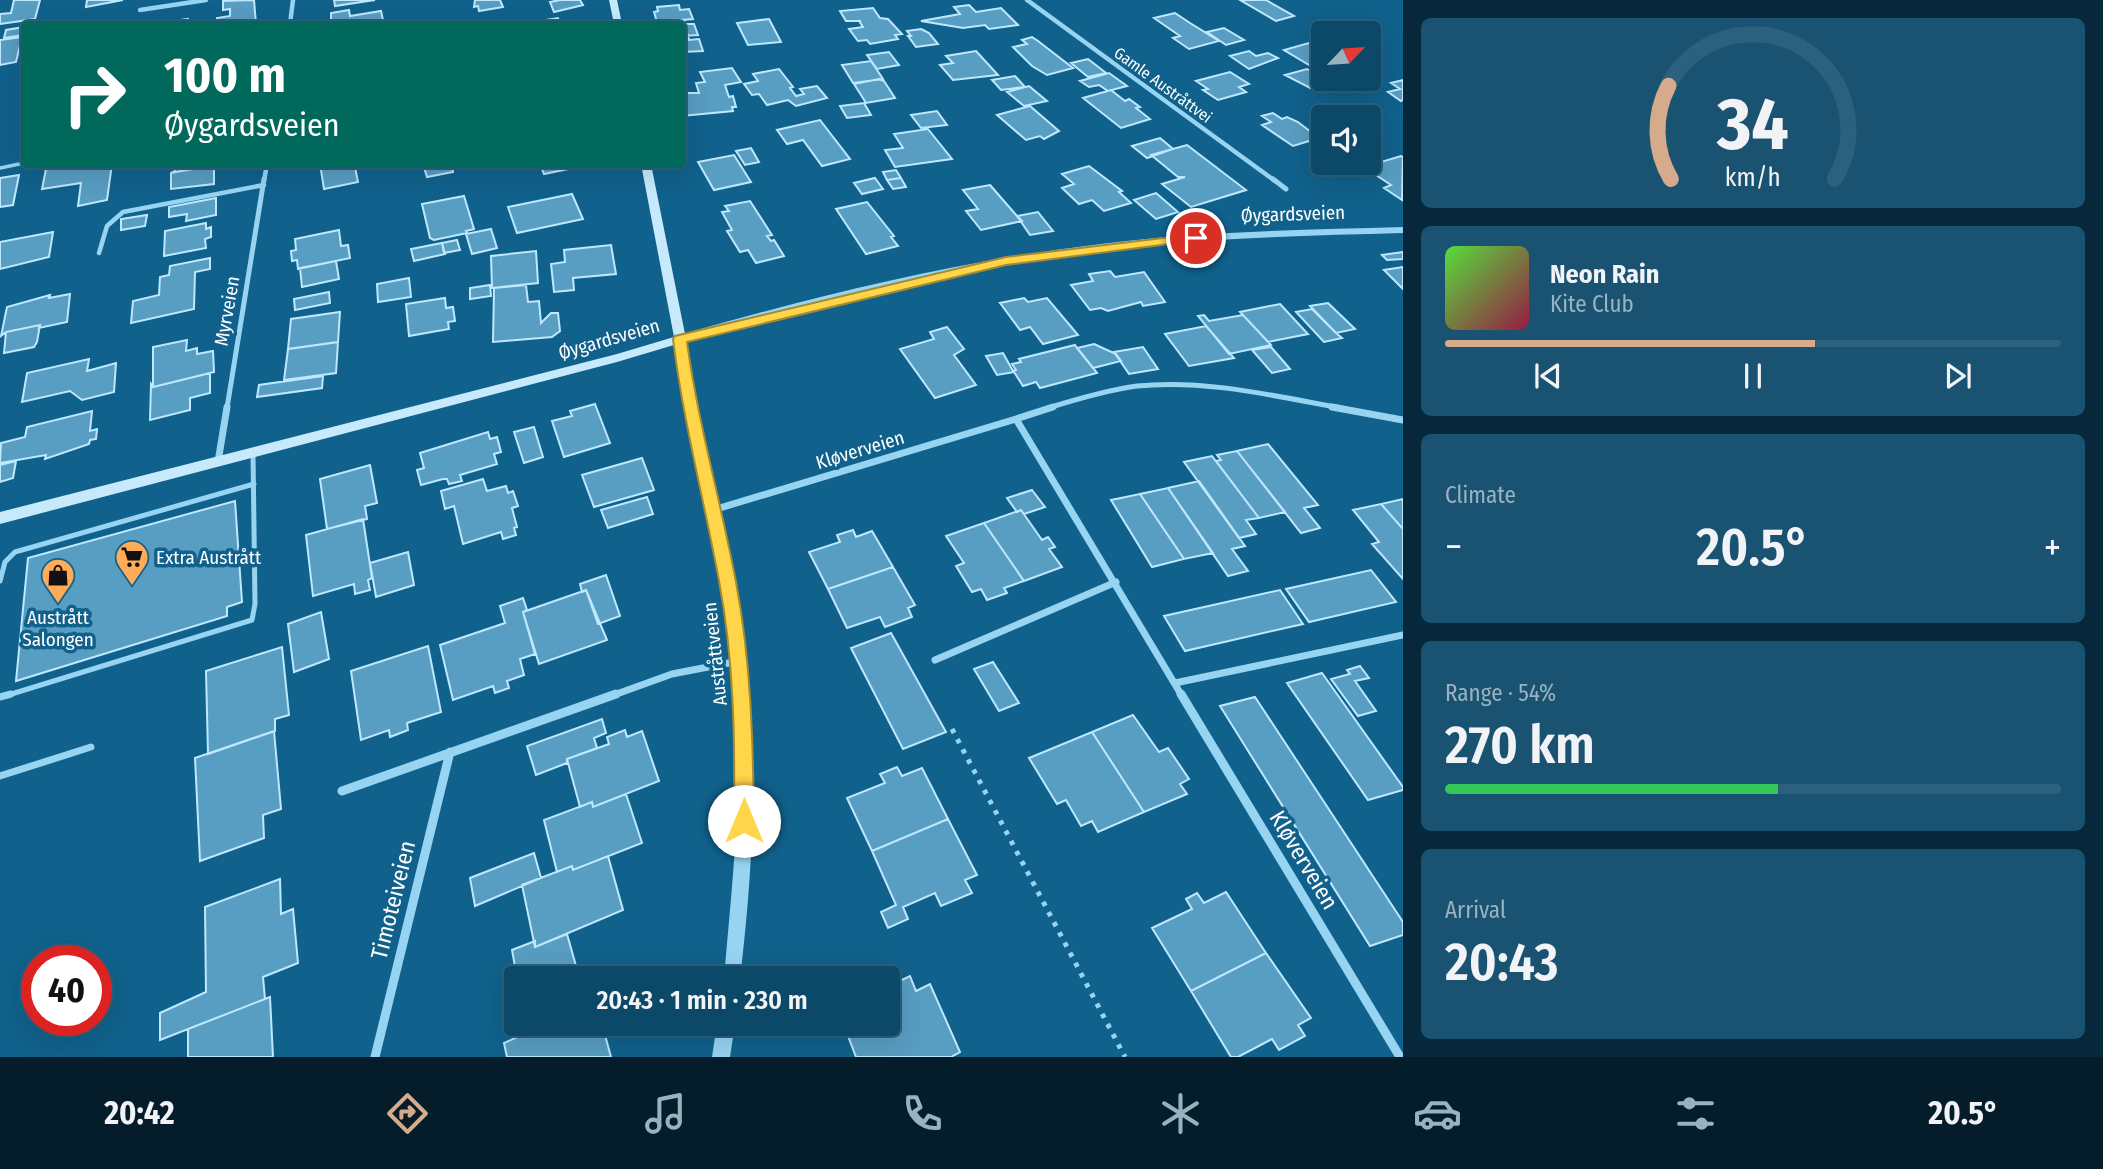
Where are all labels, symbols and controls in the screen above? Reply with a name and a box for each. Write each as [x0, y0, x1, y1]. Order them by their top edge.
north arrow [1311, 21, 1381, 91]
map controls [1311, 21, 1381, 175]
street label: Gamle Austråttvei [1110, 43, 1216, 127]
text: 100 m [164, 46, 286, 105]
icon: right [49, 49, 140, 140]
text: 34 [1716, 81, 1789, 168]
button: sound [1311, 105, 1381, 175]
text: Øygardsveien [164, 106, 340, 144]
text: km/h [1725, 163, 1781, 193]
street label: Øygardsveien [1240, 201, 1346, 227]
pin [1166, 208, 1226, 268]
icon: arrive [1177, 219, 1215, 257]
text: Neon Rain [1550, 259, 1659, 290]
street label: Myrveien [210, 274, 244, 348]
text: Kite Club [1550, 290, 1634, 318]
street label: Øygardsveien [556, 314, 662, 364]
icon: previous [1529, 357, 1567, 395]
icon: pause [1734, 357, 1772, 395]
icon: next [1939, 357, 1977, 395]
street label: Kløverveien [813, 426, 907, 474]
text: Climate [1445, 481, 1516, 509]
text: 20.5° [1696, 516, 1810, 579]
text: − [1445, 524, 1462, 570]
text: + [2044, 524, 2061, 570]
supermarket icon: Extra Austrått [113, 538, 151, 587]
place label: Extra Austrått [156, 546, 262, 569]
shop icon: Austrått Salongen [39, 556, 77, 605]
street label: Austråttveien [698, 601, 732, 707]
place label: Austrått Salongen [22, 606, 94, 651]
text: Range · 54% [1445, 679, 1556, 707]
text: 270 km [1445, 714, 1595, 777]
position arrow [707, 784, 781, 858]
street label: Kløverveien [1264, 805, 1344, 915]
street label: Timoteiveien [365, 838, 421, 962]
text: Arrival [1445, 896, 1506, 924]
text: 20:43 [1445, 931, 1559, 994]
speed limit sign: 40 [21, 945, 112, 1036]
text: 20:43 · 1 min · 230 m [596, 985, 808, 1016]
icon: directions [383, 1089, 432, 1138]
icon: music [641, 1089, 690, 1138]
icon: phone [898, 1089, 947, 1138]
icon: climate [1156, 1089, 1205, 1138]
icon: car [1413, 1089, 1462, 1138]
icon: filters [1671, 1089, 1720, 1138]
text: 20:42 [104, 1094, 175, 1132]
text: 20.5° [1928, 1094, 1999, 1132]

